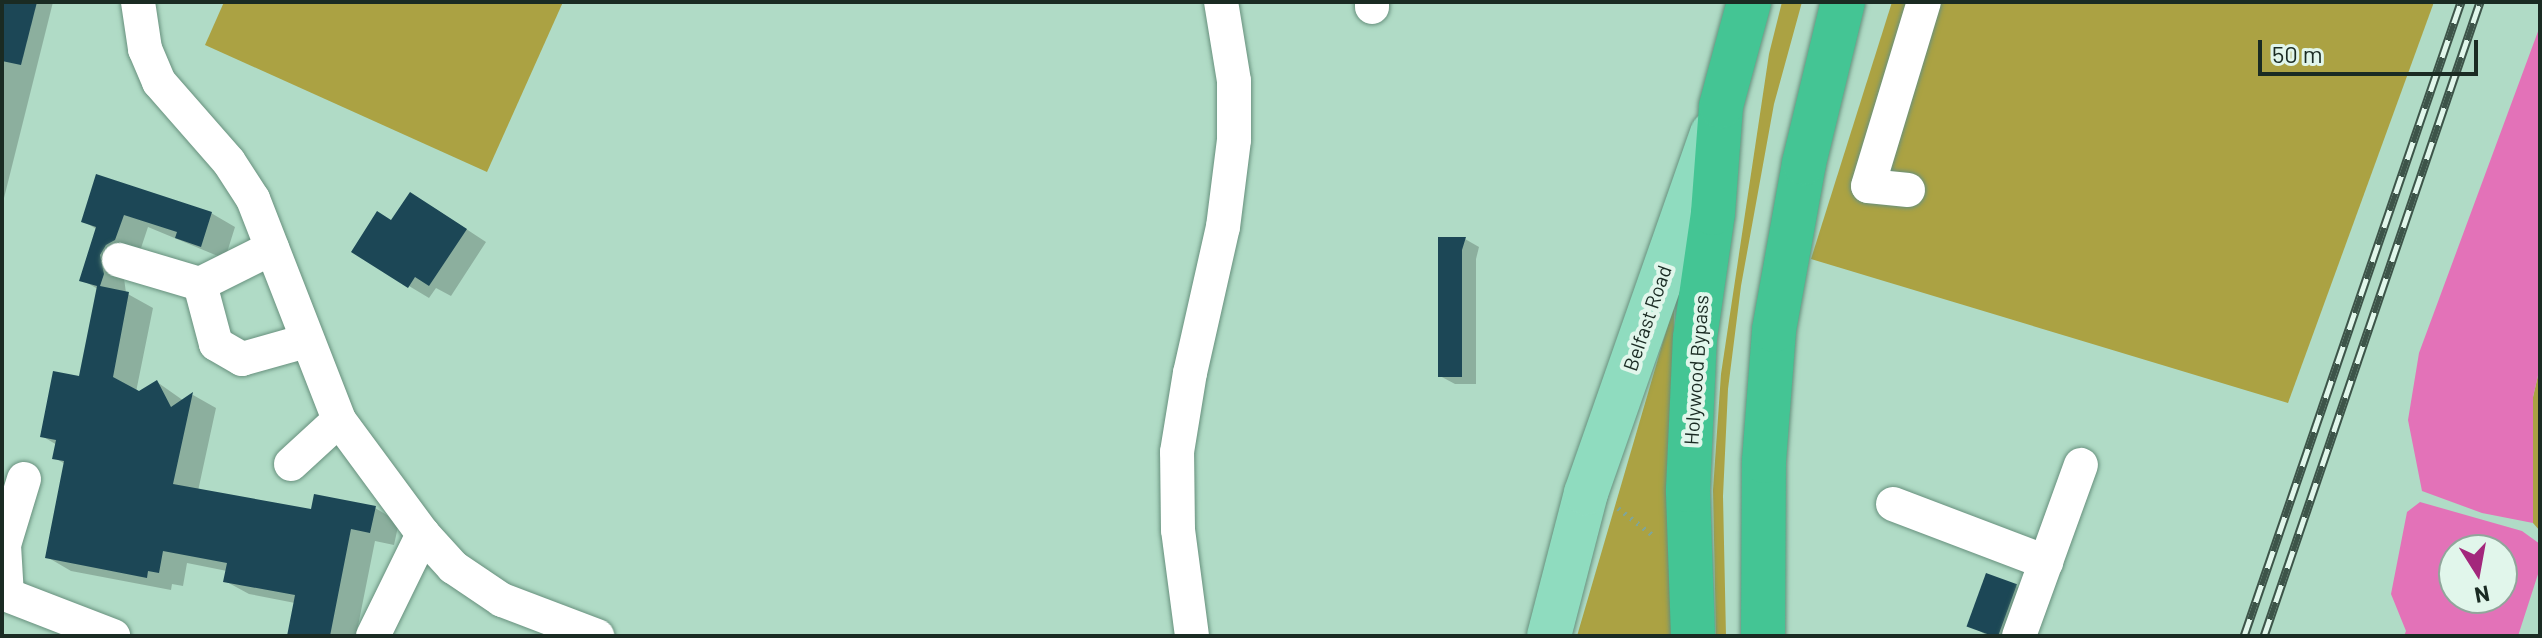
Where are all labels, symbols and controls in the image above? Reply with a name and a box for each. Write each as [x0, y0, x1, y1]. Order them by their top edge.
scale bar [2262, 24, 2482, 74]
text: 50 m [2272, 39, 2323, 68]
street label: Belfast Road [1618, 262, 1676, 374]
street label: Holywood Bypass [1679, 294, 1713, 446]
north arrow [2438, 534, 2518, 614]
text: N [2473, 581, 2492, 610]

